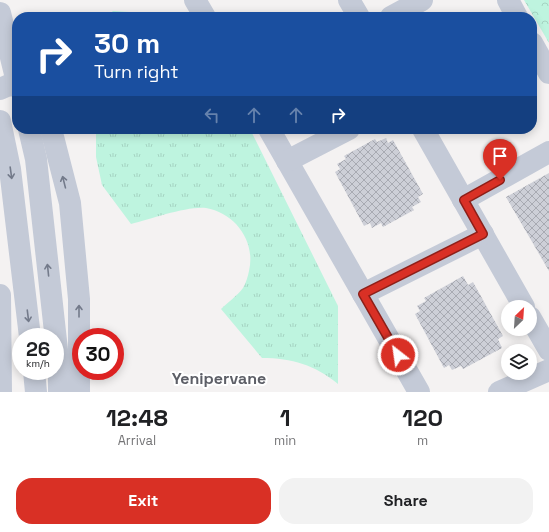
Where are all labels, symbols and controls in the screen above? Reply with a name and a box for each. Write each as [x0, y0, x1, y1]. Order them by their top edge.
text: 30 m [94, 25, 160, 61]
icon: right [28, 28, 80, 80]
text: Turn right [94, 60, 178, 83]
icon: left [201, 104, 223, 126]
icon: ahead [243, 104, 265, 126]
icon: ahead [285, 104, 307, 126]
icon: right [327, 104, 349, 126]
pin [483, 139, 517, 180]
icon: arrive [489, 145, 511, 167]
one-way arrow [7, 166, 15, 179]
one-way arrow [60, 176, 67, 189]
one-way arrow [45, 264, 52, 277]
north arrow [501, 300, 537, 336]
map controls [501, 300, 537, 380]
one-way arrow [75, 305, 83, 318]
one-way arrow [24, 309, 32, 322]
speed limit sign: 30 [72, 328, 124, 380]
position arrow [377, 334, 419, 376]
text: 26 [26, 336, 50, 362]
button: layers [501, 344, 537, 380]
text: km/h [26, 357, 50, 370]
district label: Yenipervane [172, 368, 266, 389]
text: 12:48 [106, 402, 168, 433]
text: 1 [280, 402, 291, 433]
text: 120 [402, 402, 443, 433]
text: Arrival [118, 432, 156, 449]
text: min [274, 432, 296, 449]
text: m [417, 432, 428, 449]
button: Exit [16, 478, 271, 524]
button: Share [279, 478, 533, 524]

